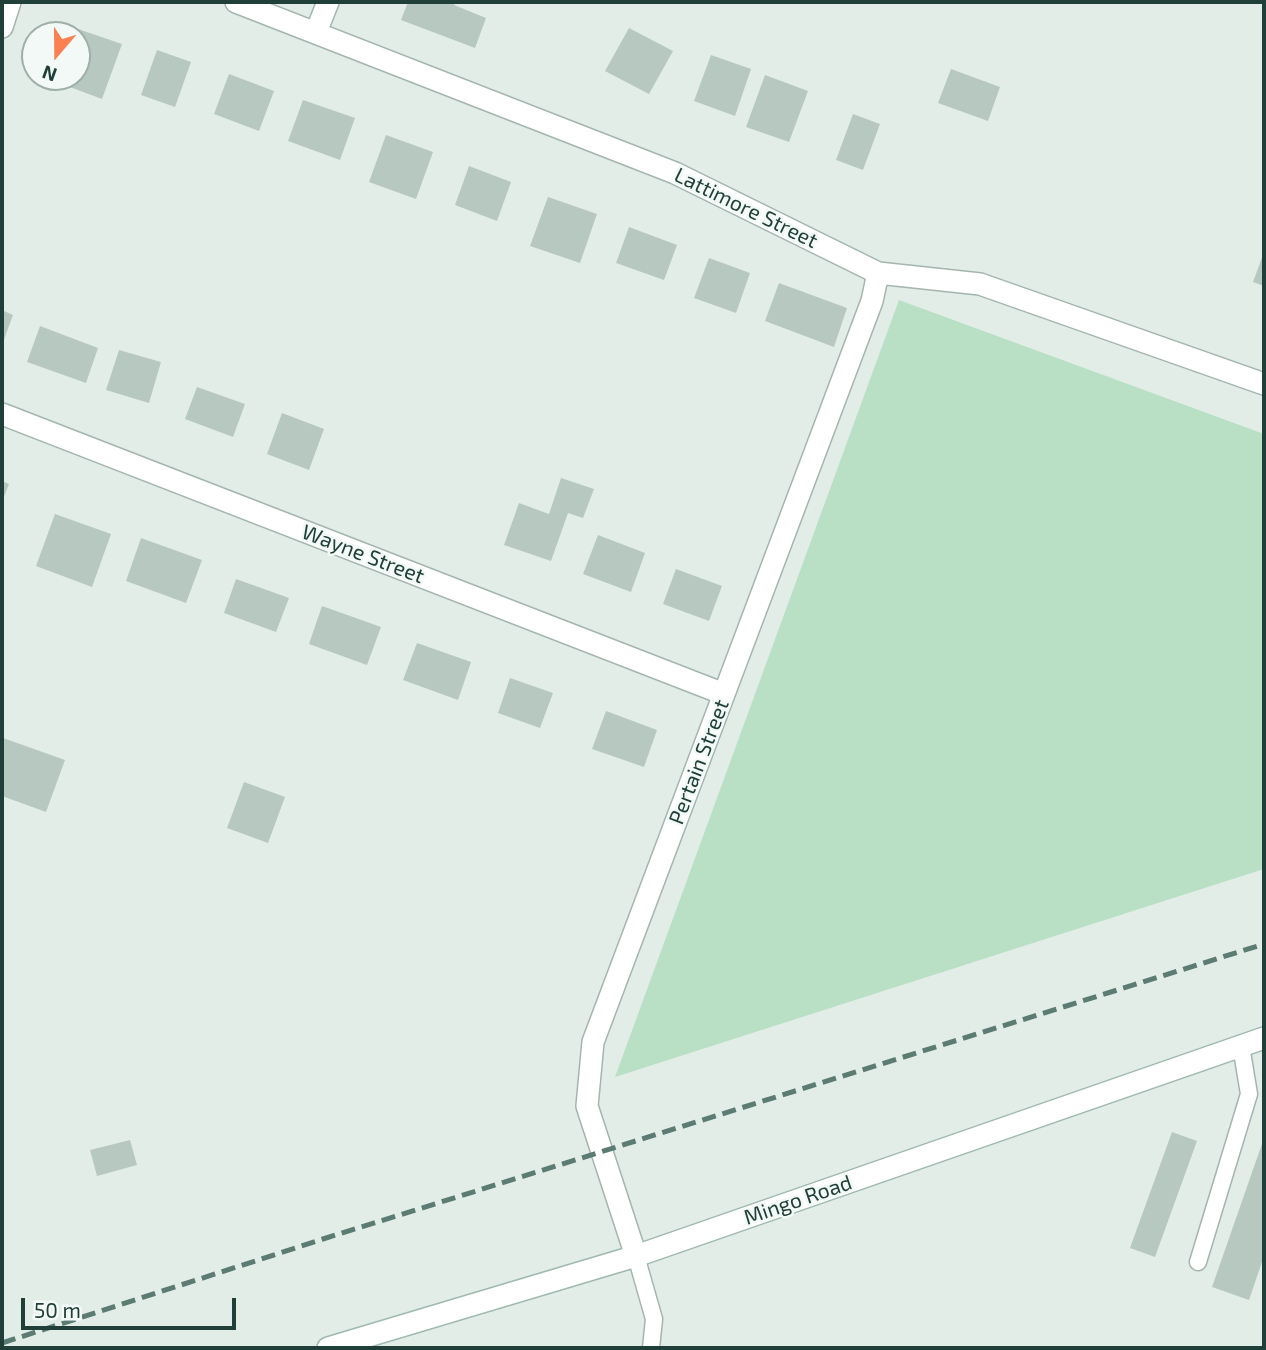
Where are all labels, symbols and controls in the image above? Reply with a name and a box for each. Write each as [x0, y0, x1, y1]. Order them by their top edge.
north arrow [21, 21, 91, 91]
text: N [39, 61, 60, 87]
street label: Lattimore Street [670, 162, 822, 254]
street label: Wayne Street [298, 519, 428, 589]
street label: Pertain Street [664, 696, 734, 828]
street label: Mingo Road [741, 1170, 855, 1230]
scale bar [24, 1284, 240, 1328]
text: 50 m [34, 1297, 81, 1322]

